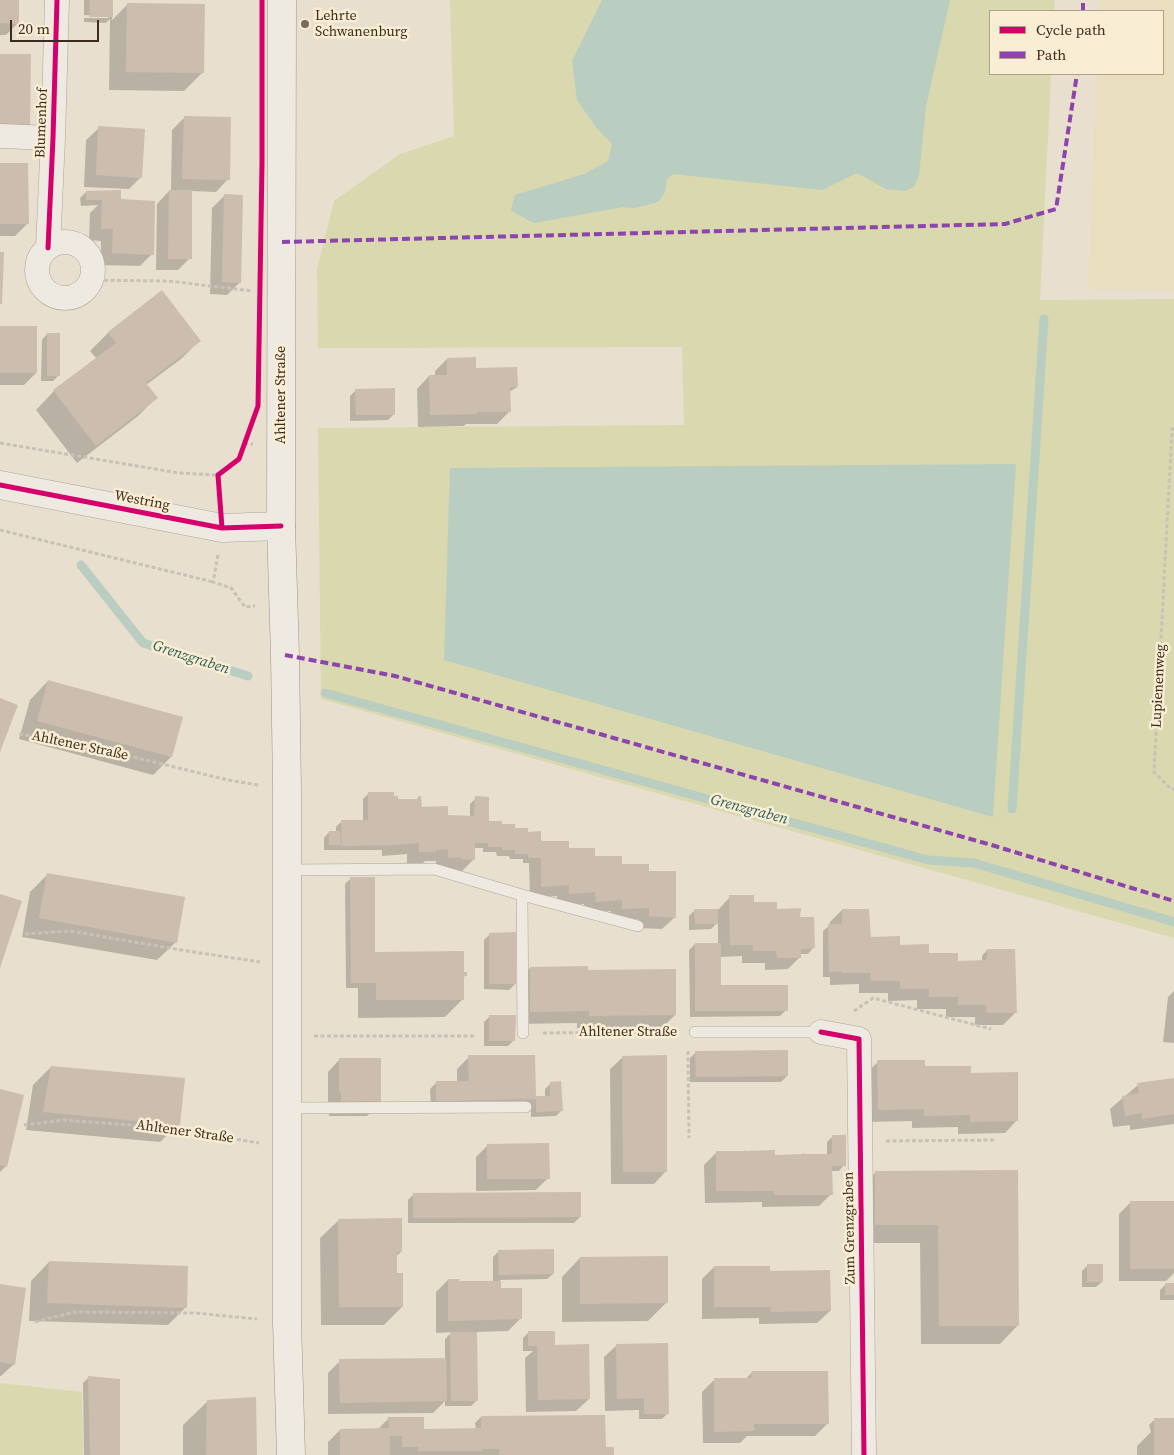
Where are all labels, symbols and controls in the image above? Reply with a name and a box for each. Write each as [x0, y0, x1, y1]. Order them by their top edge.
place label: Lehrte Schwanenburg [315, 8, 408, 40]
scale bar [12, 10, 101, 42]
legend [989, 10, 1164, 75]
text: 20 m [18, 18, 50, 39]
marker: Lehrte Schwanenburg [299, 18, 311, 30]
text: Cycle path [1036, 19, 1106, 40]
text: Path [1036, 44, 1066, 65]
street label: Blumenhof [32, 88, 52, 158]
street label: Ahltener Straße [273, 346, 289, 444]
street label: Westring [113, 487, 171, 515]
water label: Grenzgraben [150, 637, 232, 679]
street label: Lupienenweg [1148, 644, 1170, 728]
street label: Ahltener Straße [30, 728, 130, 764]
water label: Grenzgraben [708, 791, 790, 829]
street label: Ahltener Straße [579, 1024, 677, 1040]
street label: Ahltener Straße [135, 1117, 235, 1147]
street label: Zum Grenzgraben [841, 1171, 859, 1285]

